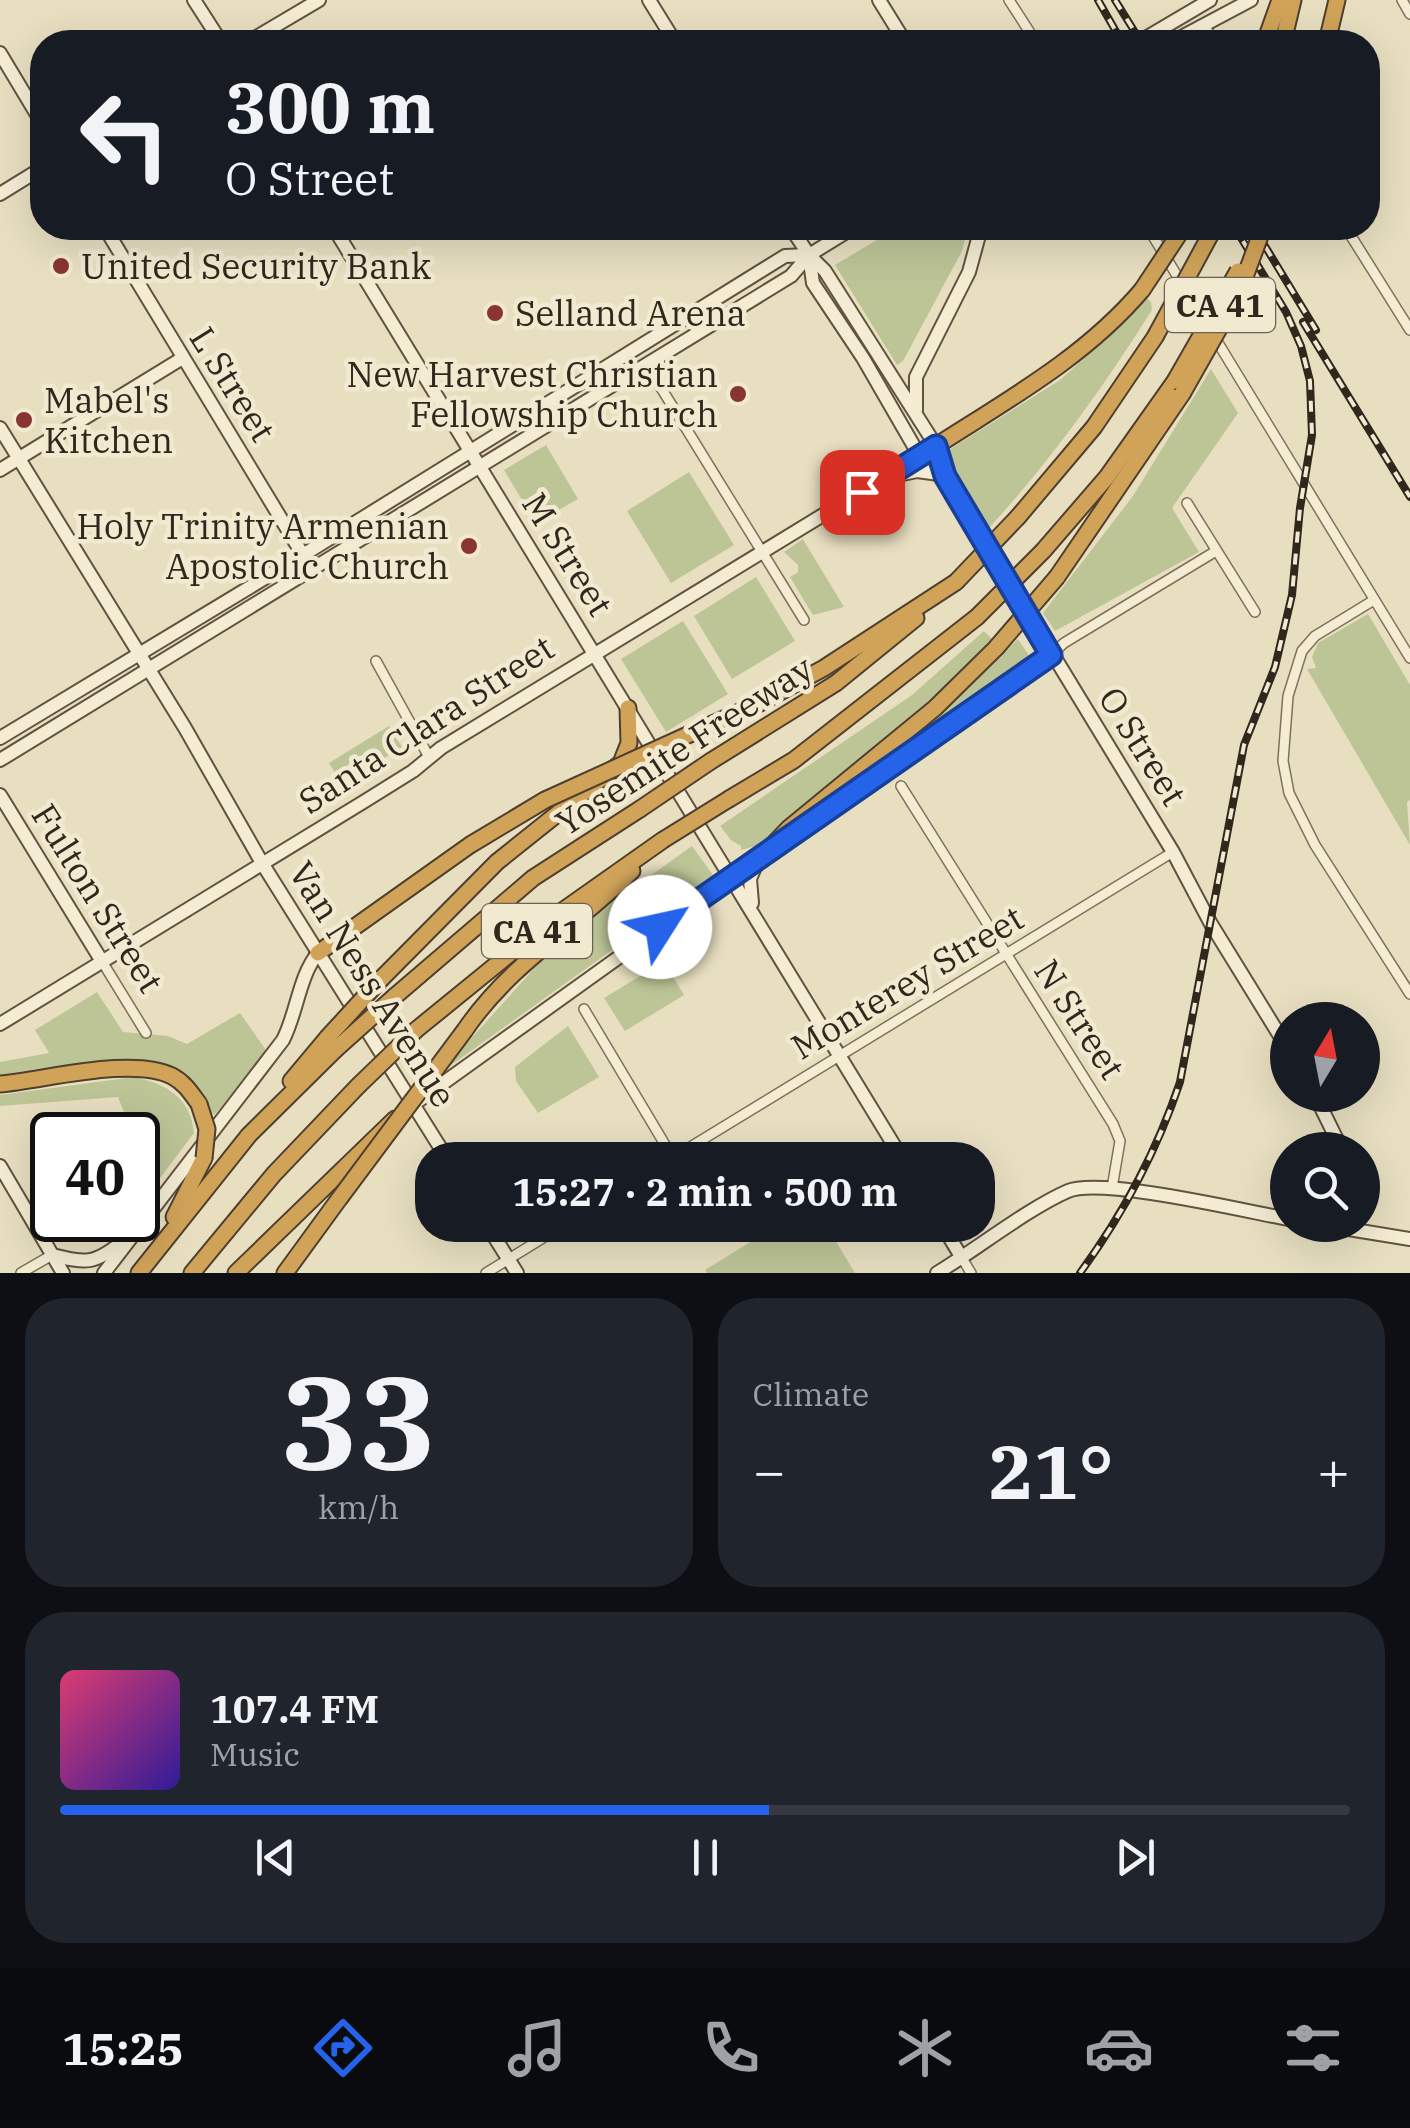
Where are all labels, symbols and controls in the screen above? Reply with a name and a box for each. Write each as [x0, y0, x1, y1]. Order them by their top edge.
text: 300 m [225, 61, 435, 152]
icon: left [60, 70, 190, 200]
text: O Street [225, 149, 394, 207]
place label: United Security Bank [81, 243, 432, 289]
marker: United Security Bank [50, 255, 72, 277]
road number: CA 41 [1165, 278, 1275, 332]
place label: Selland Arena [515, 290, 746, 336]
marker: Selland Arena [484, 302, 506, 324]
street label: L Street [180, 318, 286, 450]
place label: New Harvest Christian Fellowship Church [346, 351, 718, 437]
place label: Mabel's Kitchen [44, 377, 173, 463]
marker: New Harvest Christian Fellowship Church [727, 383, 749, 405]
marker: Mabel's Kitchen [13, 409, 35, 431]
pin [820, 450, 905, 535]
icon: arrive [835, 465, 890, 520]
street label: M Street [512, 484, 624, 624]
place label: Holy Trinity Armenian Apostolic Church [77, 503, 449, 589]
marker: Holy Trinity Armenian Apostolic Church [458, 535, 480, 557]
street label: Santa Clara Street [290, 624, 562, 824]
street label: Yosemite Freeway [547, 645, 821, 845]
street label: O Street [1089, 678, 1197, 814]
street label: Fulton Street [22, 795, 174, 1001]
street label: Van Ness Avenue [279, 852, 467, 1116]
position arrow [608, 875, 712, 979]
street label: Monterey Street [782, 895, 1032, 1069]
road number: CA 41 [482, 904, 592, 958]
street label: N Street [1024, 950, 1136, 1088]
north arrow [1270, 1002, 1380, 1112]
map controls [1270, 1002, 1380, 1242]
speed limit sign: 40 [30, 1112, 160, 1242]
button: search [1270, 1132, 1380, 1242]
text: 15:27 · 2 min · 500 m [512, 1167, 898, 1216]
text: 33 [281, 1336, 437, 1505]
text: Climate [753, 1373, 869, 1415]
text: 21° [989, 1422, 1114, 1520]
text: − [753, 1435, 786, 1506]
text: + [1317, 1435, 1350, 1506]
text: km/h [318, 1486, 399, 1528]
text: 107.4 FM [210, 1684, 379, 1733]
text: Music [210, 1733, 300, 1775]
icon: previous [248, 1830, 303, 1885]
icon: pause [678, 1830, 733, 1885]
icon: next [1108, 1830, 1163, 1885]
icon: directions [308, 2013, 378, 2083]
icon: music [502, 2013, 572, 2083]
icon: phone [696, 2013, 766, 2083]
icon: climate [890, 2013, 960, 2083]
icon: car [1084, 2013, 1154, 2083]
icon: filters [1278, 2013, 1348, 2083]
text: 15:25 [62, 2019, 184, 2077]

